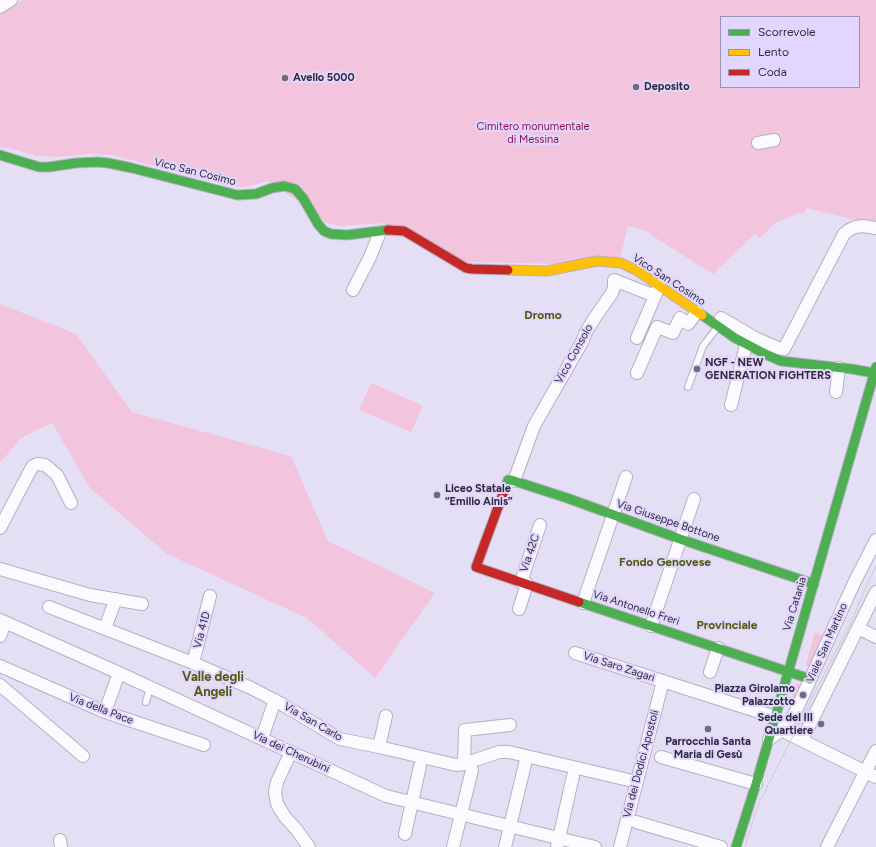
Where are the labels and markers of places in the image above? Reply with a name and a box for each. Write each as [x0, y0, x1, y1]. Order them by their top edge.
place label: Avello 5000 [293, 71, 355, 85]
marker: Avello 5000 [280, 73, 290, 83]
place label: Deposito [644, 80, 690, 94]
marker: Deposito [631, 82, 641, 92]
place label: NGF - NEW GENERATION FIGHTERS [705, 356, 831, 382]
marker: NGF - NEW GENERATION FIGHTERS [692, 364, 702, 374]
place label: Liceo Statale “Emilio Ainis” [445, 482, 513, 508]
marker: Liceo Statale “Emilio Ainis” [432, 490, 442, 500]
place label: Piazza Girolamo Palazzotto [714, 682, 795, 708]
marker: Piazza Girolamo Palazzotto [798, 690, 808, 700]
place label: Sede del III Quartiere [757, 711, 813, 737]
marker: Sede del III Quartiere [816, 719, 826, 729]
marker: Parrocchia Santa Maria di Gesù [703, 724, 713, 734]
place label: Parrocchia Santa Maria di Gesù [665, 735, 751, 761]

